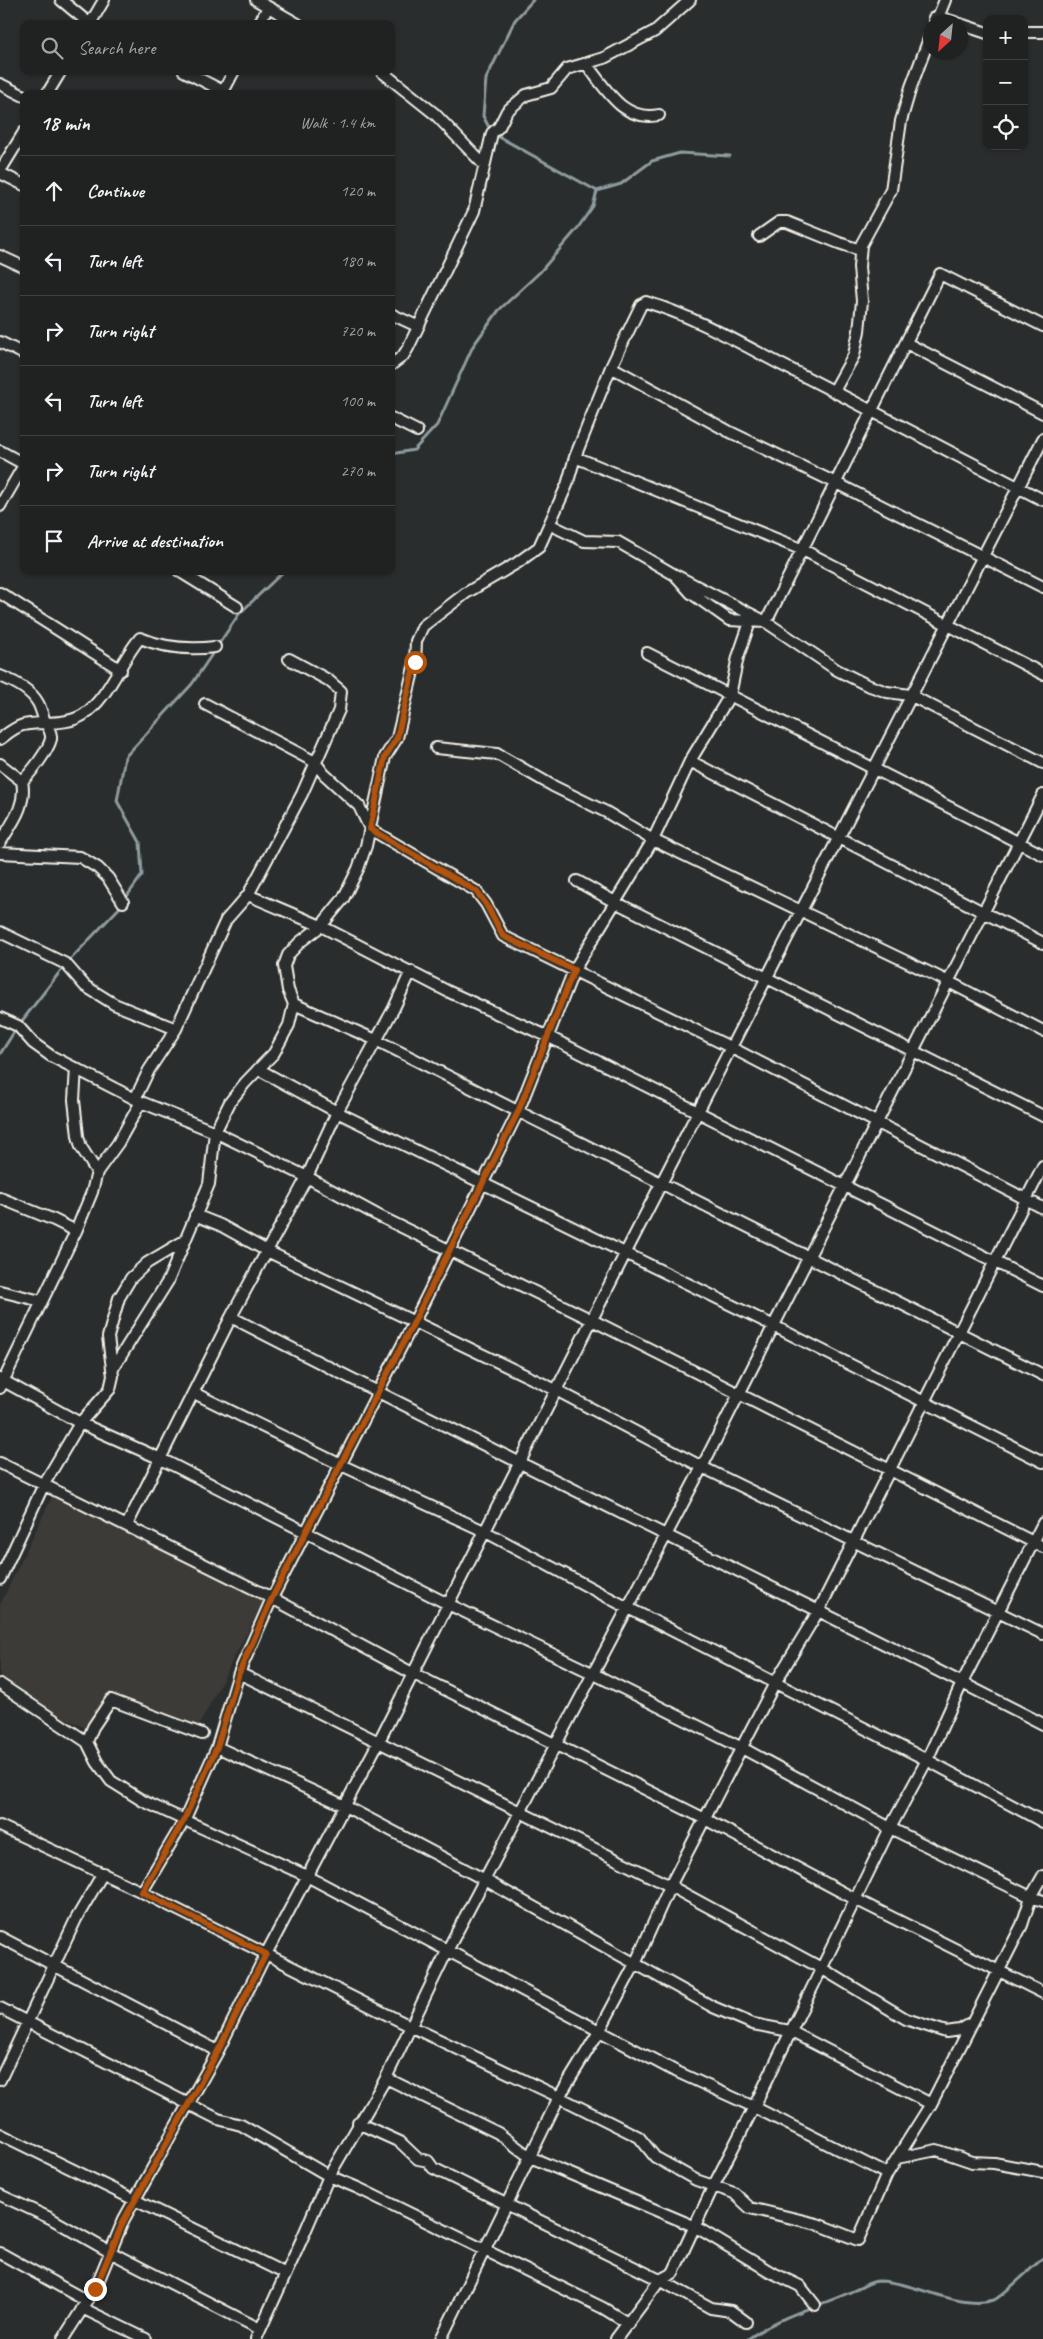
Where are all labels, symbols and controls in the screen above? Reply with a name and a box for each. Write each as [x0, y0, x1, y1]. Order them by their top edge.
north arrow [923, 15, 968, 60]
map controls [983, 15, 1028, 150]
button: + [983, 15, 1028, 60]
search box [20, 20, 395, 75]
icon: search [38, 34, 66, 62]
text: Search here [78, 36, 155, 60]
button: − [983, 60, 1028, 105]
button: locate [983, 105, 1028, 150]
text: 18 min [40, 110, 90, 136]
text: Walk · 1.4 km [300, 113, 375, 133]
icon: ahead [40, 177, 68, 205]
text: Continue [87, 179, 144, 203]
text: 120 m [341, 181, 375, 201]
icon: left [40, 247, 68, 275]
text: Turn left [87, 249, 142, 273]
text: 180 m [341, 251, 375, 271]
icon: right [40, 317, 68, 345]
text: Turn right [87, 319, 154, 343]
text: 720 m [341, 321, 375, 341]
icon: left [40, 387, 68, 415]
text: Turn left [87, 389, 142, 413]
text: 100 m [341, 391, 375, 411]
icon: right [40, 457, 68, 485]
text: Turn right [87, 459, 154, 483]
text: 270 m [341, 461, 375, 481]
icon: arrive [40, 527, 68, 555]
text: Arrive at destination [87, 529, 223, 553]
route start [404, 651, 427, 674]
route end [84, 2278, 107, 2301]

